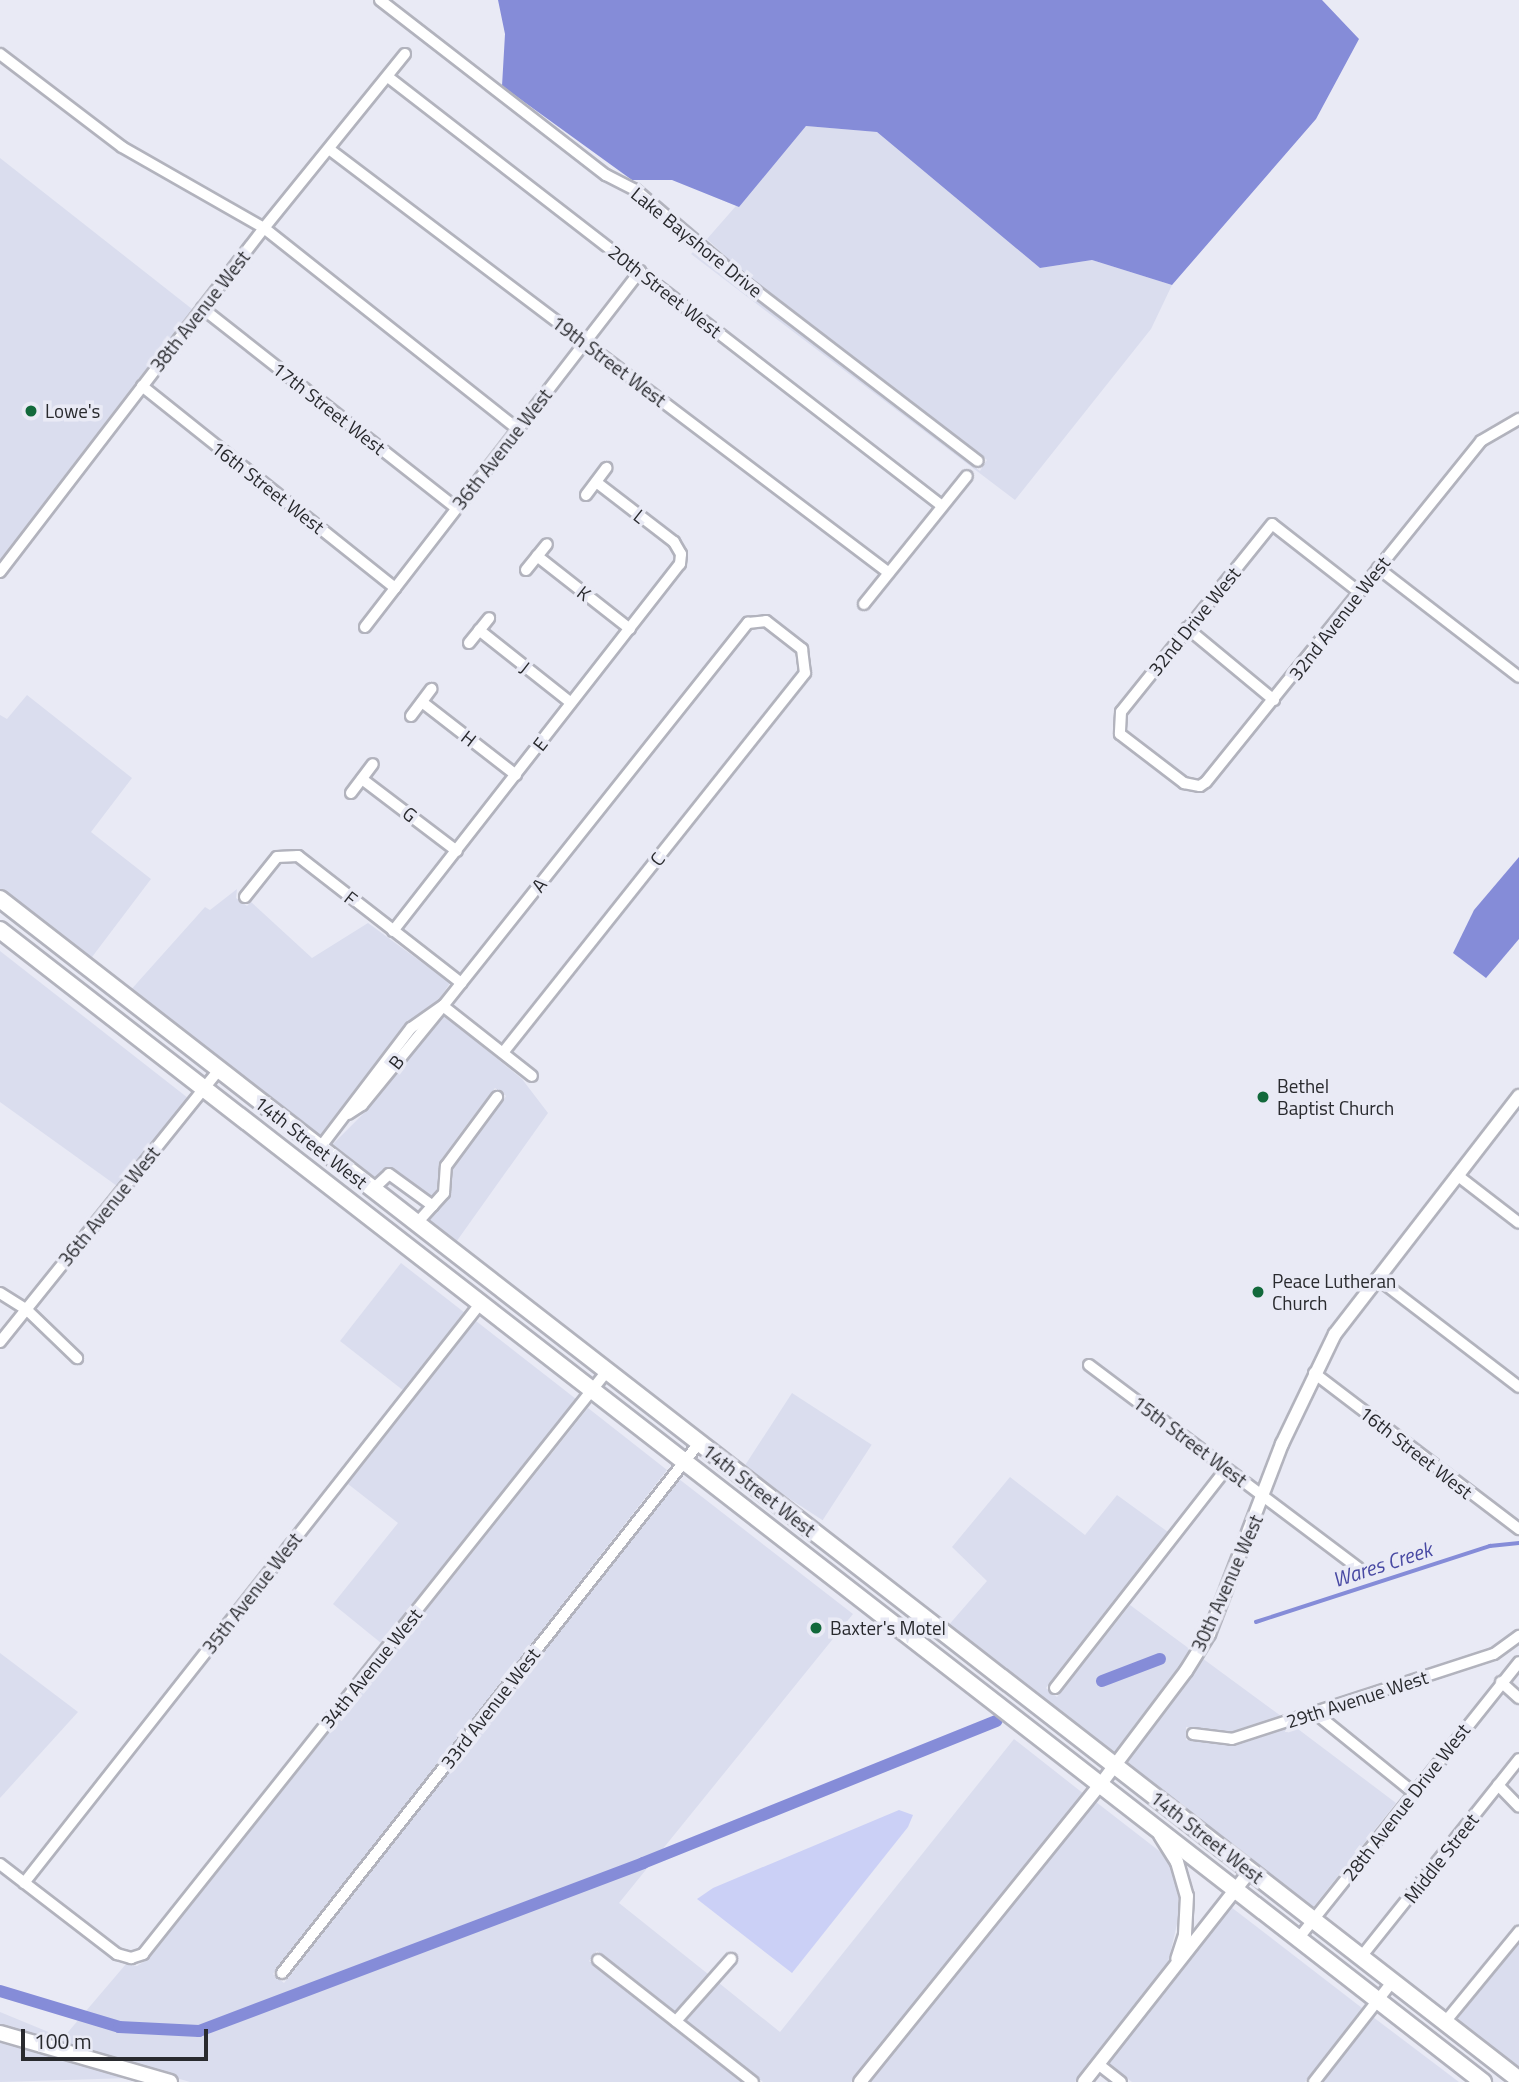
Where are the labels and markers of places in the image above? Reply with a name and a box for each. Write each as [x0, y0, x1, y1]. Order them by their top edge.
place label: Lowe's [45, 400, 100, 422]
marker: Lowe's [23, 403, 39, 419]
place label: Bethel Baptist Church [1277, 1075, 1394, 1119]
marker: Bethel Baptist Church [1255, 1089, 1271, 1105]
place label: Peace Lutheran Church [1272, 1270, 1396, 1314]
marker: Peace Lutheran Church [1250, 1284, 1266, 1300]
place label: Baxter's Motel [830, 1617, 946, 1639]
marker: Baxter's Motel [808, 1620, 824, 1636]

